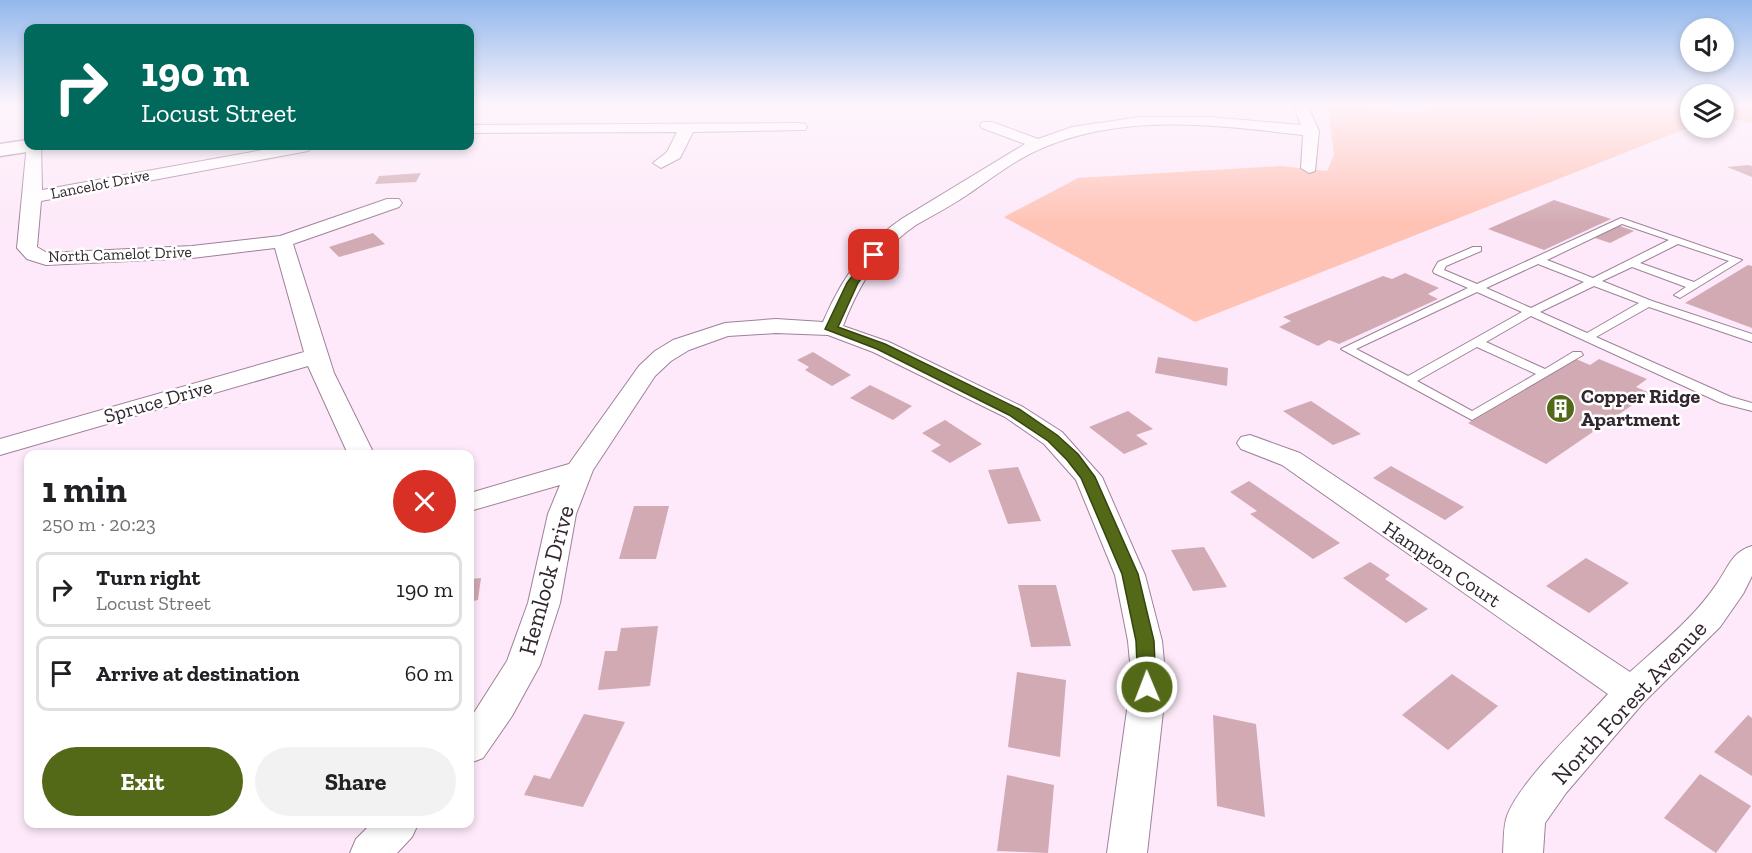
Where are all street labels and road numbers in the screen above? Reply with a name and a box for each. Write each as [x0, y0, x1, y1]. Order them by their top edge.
street label: Lancelot Drive [49, 165, 151, 203]
street label: North Camelot Drive [48, 242, 192, 266]
street label: Spruce Drive [101, 374, 215, 428]
street label: Hemlock Drive [512, 502, 580, 658]
street label: Hampton Court [1379, 516, 1506, 612]
street label: North Forest Avenue [1545, 614, 1713, 790]

